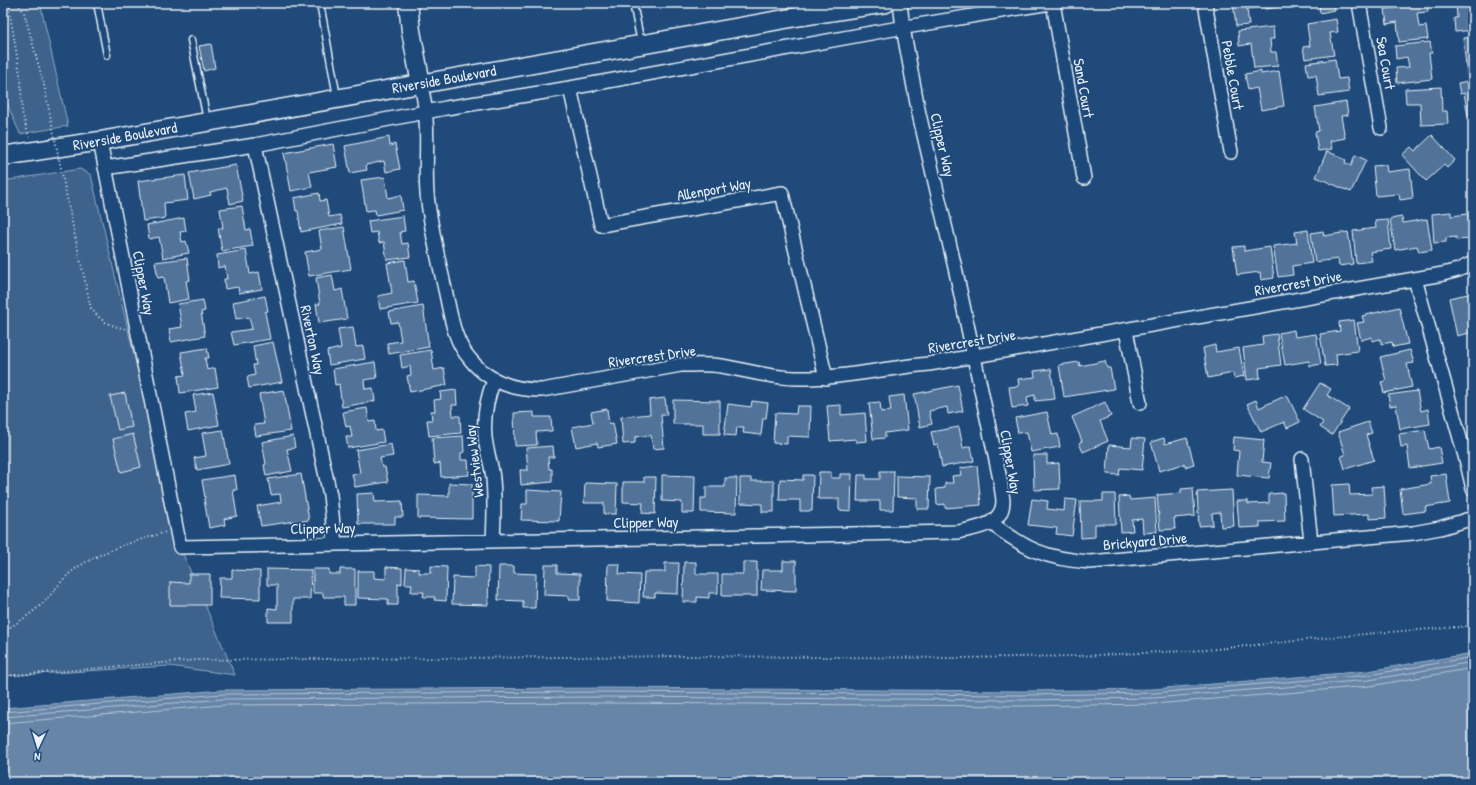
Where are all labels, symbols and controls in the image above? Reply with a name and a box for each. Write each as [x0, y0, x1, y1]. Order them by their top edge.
street label: Sea Court [1371, 35, 1401, 92]
street label: Pebble Court [1217, 39, 1250, 112]
street label: Sand Court [1068, 57, 1100, 120]
street label: Riverside Boulevard [390, 59, 498, 98]
street label: Clipper Way [925, 111, 961, 179]
street label: Riverside Boulevard [71, 116, 179, 155]
street label: Allenport Way [675, 172, 753, 206]
street label: Clipper Way [127, 249, 161, 317]
street label: Rivercrest Drive [1253, 265, 1343, 301]
street label: Riverton Way [295, 303, 331, 377]
street label: Rivercrest Drive [927, 324, 1017, 358]
street label: Rivercrest Drive [607, 339, 697, 373]
street label: Westview Way [459, 423, 489, 499]
street label: Clipper Way [995, 428, 1027, 496]
street label: Clipper Way [613, 511, 679, 533]
street label: Clipper Way [290, 517, 356, 539]
street label: Brickyard Drive [1102, 527, 1188, 555]
north arrow [18, 727, 58, 767]
text: N [34, 750, 41, 764]

